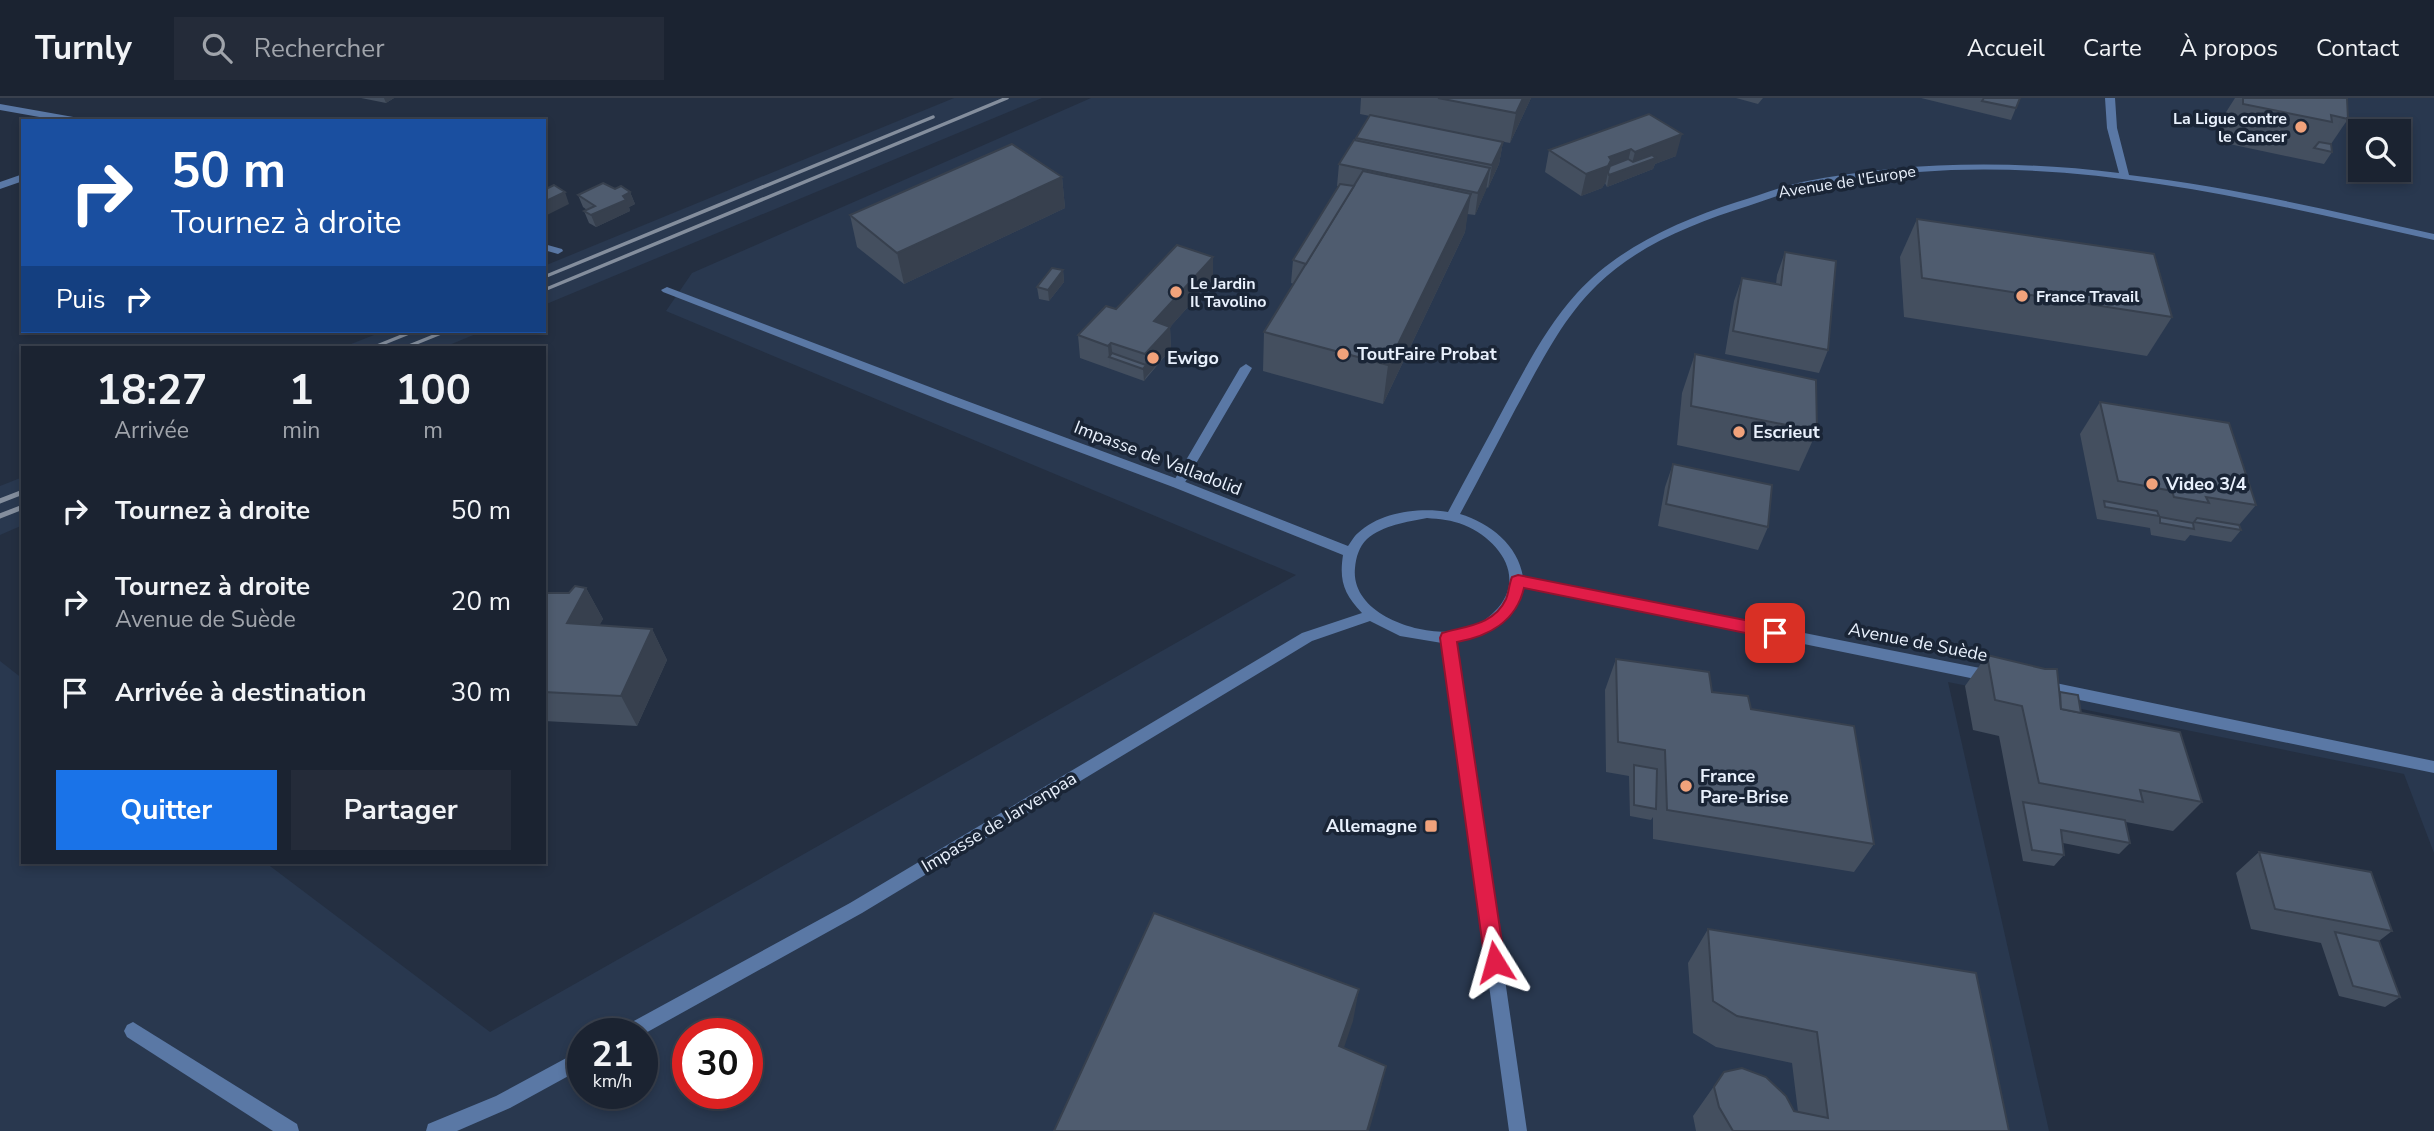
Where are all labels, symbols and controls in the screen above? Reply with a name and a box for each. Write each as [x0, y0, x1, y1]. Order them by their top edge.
search box [174, 17, 664, 80]
text: Turnly [35, 26, 132, 71]
icon: search [198, 29, 236, 67]
text: Rechercher [254, 31, 384, 66]
text: Accueil [1967, 32, 2045, 64]
text: Carte [2083, 32, 2142, 64]
text: À propos [2180, 32, 2278, 64]
text: Contact [2316, 32, 2399, 64]
place label: La Ligue contre le Cancer [2173, 108, 2288, 148]
marker: La Ligue contre le Cancer [2293, 119, 2309, 135]
map controls [2348, 119, 2411, 182]
button: search [2348, 119, 2411, 182]
text: 50 m [171, 137, 286, 204]
icon: right [56, 147, 147, 238]
street label: Avenue de l'Europe [1777, 160, 1917, 204]
text: Tournez à droite [171, 201, 402, 244]
place label: Le Jardin Il Tavolino [1190, 273, 1267, 313]
icon: right [119, 280, 157, 318]
text: Puis [56, 282, 105, 317]
marker: Le Jardin Il Tavolino [1168, 284, 1184, 300]
place label: France Travail [2036, 286, 2139, 308]
marker: France Travail [2014, 288, 2030, 304]
place label: ToutFaire Probat [1357, 342, 1497, 366]
place label: Ewigo [1167, 346, 1219, 370]
marker: ToutFaire Probat [1335, 346, 1351, 362]
marker: Ewigo [1145, 350, 1161, 366]
text: 18:27 [96, 362, 207, 419]
text: 1 [289, 362, 314, 419]
text: 100 [395, 362, 471, 419]
text: Arrivée [114, 415, 189, 446]
text: min [282, 415, 320, 446]
text: m [423, 415, 443, 446]
street label: Impasse de Valladolid [1071, 415, 1245, 501]
place label: Escrieut [1753, 420, 1820, 444]
marker: Escrieut [1731, 424, 1747, 440]
place label: Video 3/4 [2165, 472, 2247, 496]
marker: Video 3/4 [2144, 476, 2160, 492]
icon: right [56, 492, 94, 530]
text: Tournez à droite [115, 493, 310, 528]
text: 50 m [451, 493, 511, 528]
text: Tournez à droite [115, 569, 310, 604]
icon: right [56, 583, 94, 621]
text: 20 m [451, 584, 511, 619]
pin [1745, 603, 1805, 663]
text: Avenue de Suède [115, 604, 296, 635]
icon: arrive [1756, 614, 1794, 652]
street label: Avenue de Suède [1846, 617, 1990, 667]
icon: arrive [56, 674, 94, 712]
text: Arrivée à destination [115, 675, 366, 710]
text: 30 m [451, 675, 511, 710]
place label: France Pare-Brise [1700, 764, 1789, 809]
street label: Impasse de Jarvenpaa [917, 766, 1081, 878]
button: Quitter [56, 770, 277, 850]
button: Partager [291, 770, 511, 850]
marker: France Pare-Brise [1678, 778, 1694, 794]
place label: Allemagne [1326, 814, 1417, 838]
marker: Allemagne [1423, 818, 1439, 834]
position arrow [1458, 925, 1532, 999]
speed limit sign: 30 [672, 1018, 763, 1109]
text: 21 [591, 1031, 634, 1078]
text: km/h [593, 1069, 632, 1093]

